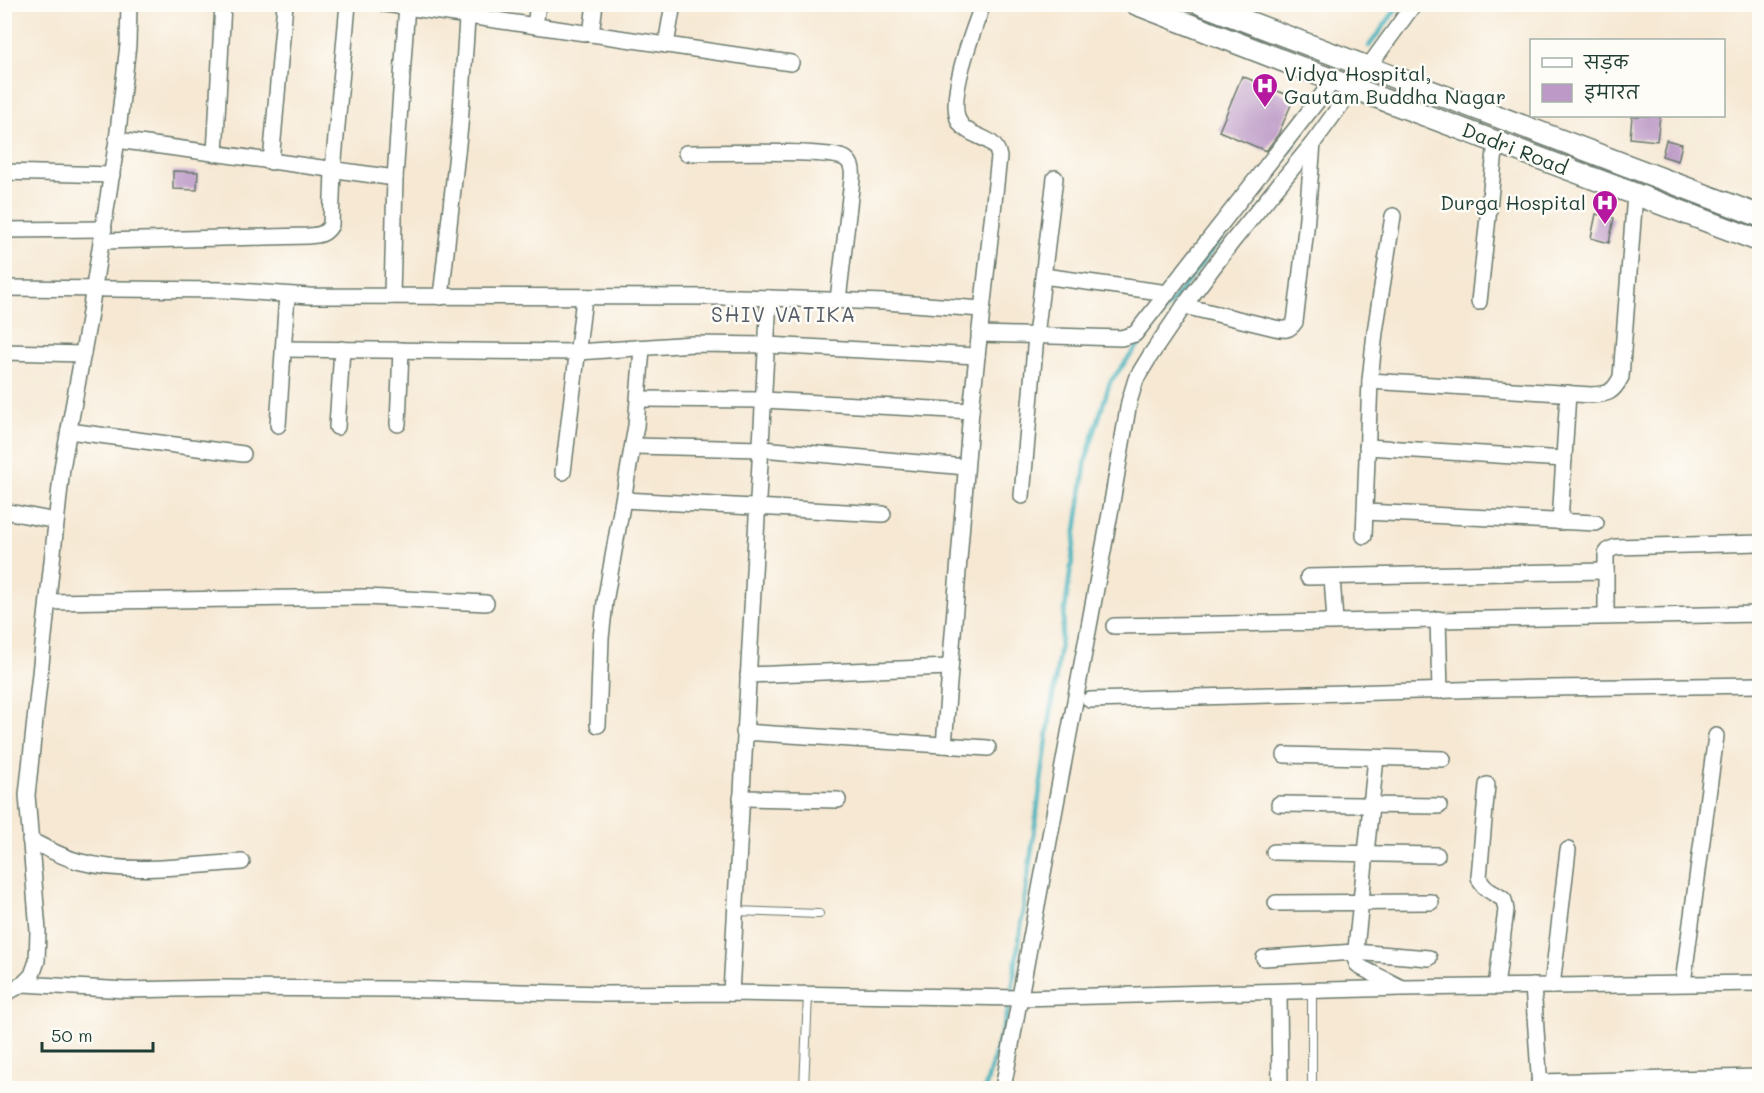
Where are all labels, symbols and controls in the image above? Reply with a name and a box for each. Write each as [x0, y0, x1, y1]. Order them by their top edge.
legend [1530, 39, 1725, 117]
text: सड़क [1583, 50, 1629, 74]
place label: Vidya Hospital, Gautam Buddha Nagar [1284, 60, 1506, 109]
hospital icon: Vidya Hospital, Gautam Buddha Nagar [1250, 71, 1280, 109]
text: इमारत [1584, 80, 1640, 104]
street label: Dadri Road [1459, 116, 1572, 180]
hospital icon: Durga Hospital [1590, 188, 1620, 226]
place label: Durga Hospital [1440, 189, 1586, 215]
district label: SHIV VATIKA [711, 300, 857, 327]
scale bar [42, 1015, 153, 1053]
text: 50 m [51, 1023, 93, 1047]

